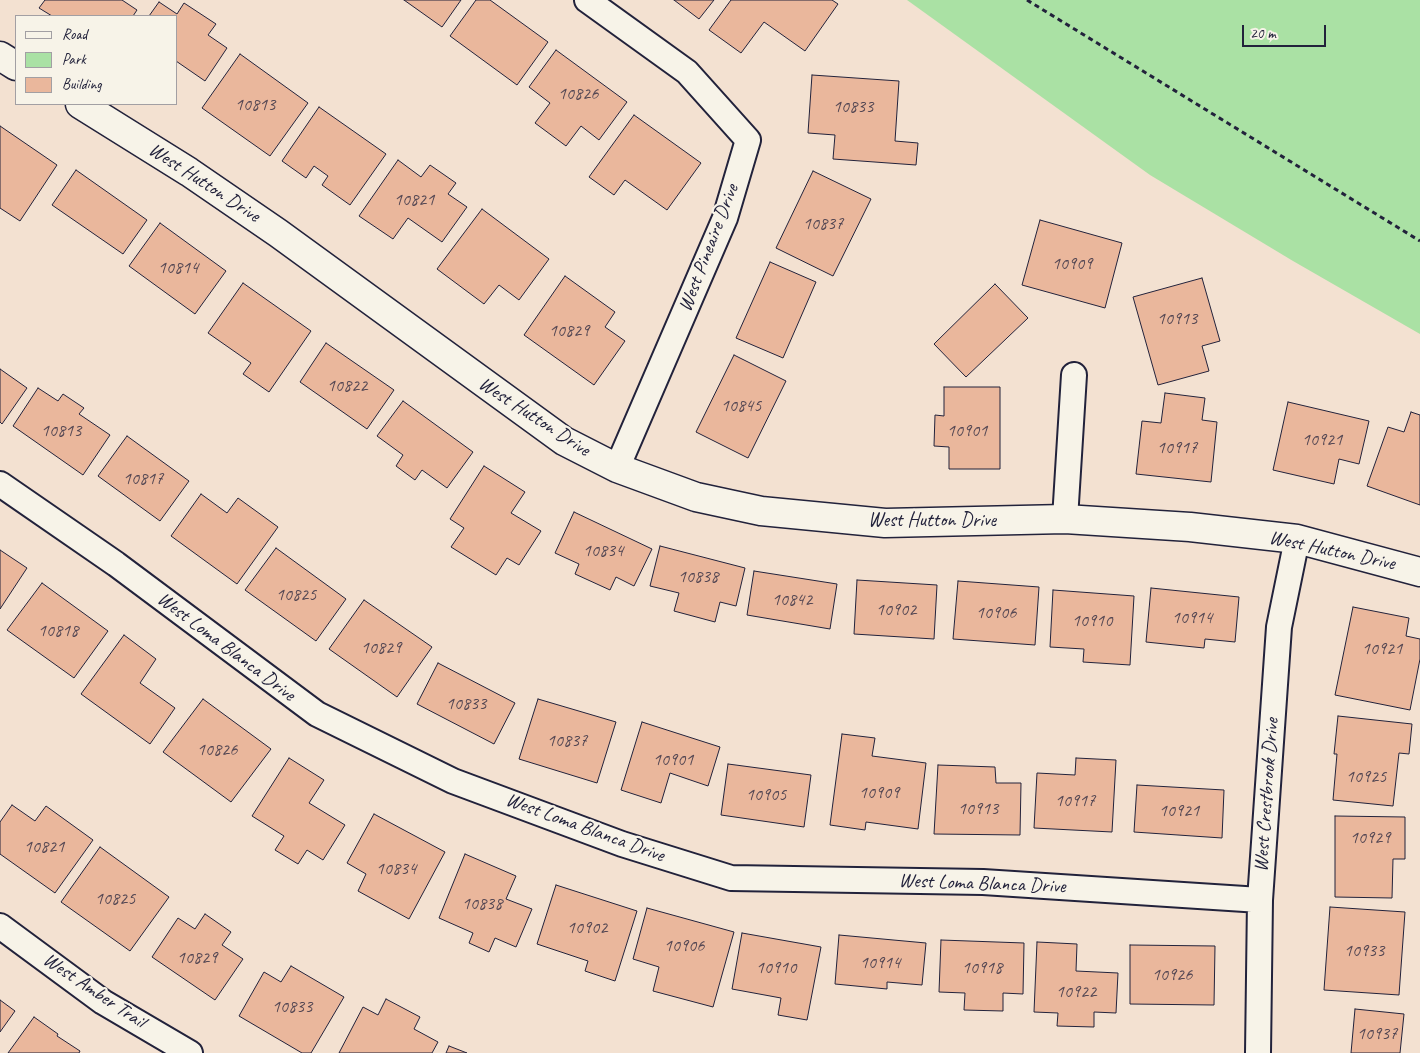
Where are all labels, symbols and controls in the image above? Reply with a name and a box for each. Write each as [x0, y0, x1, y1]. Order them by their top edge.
legend [15, 15, 178, 105]
scale bar [1245, 15, 1329, 47]
text: 20 m [1250, 24, 1276, 43]
text: Road [62, 25, 87, 44]
text: Park [62, 50, 86, 69]
text: Building [62, 75, 101, 94]
house number: 10826 [558, 83, 598, 105]
house number: 10813 [235, 94, 275, 116]
house number: 10833 [833, 96, 873, 118]
street label: West Hutton Drive [144, 138, 264, 228]
street label: West Pineaire Drive [674, 181, 744, 315]
house number: 10821 [394, 189, 434, 211]
house number: 10837 [803, 213, 843, 235]
house number: 10909 [1052, 253, 1092, 275]
house number: 10814 [158, 257, 198, 279]
house number: 10913 [1157, 308, 1197, 330]
house number: 10829 [549, 320, 589, 342]
street label: West Hutton Drive [474, 372, 594, 462]
house number: 10822 [327, 375, 367, 397]
house number: 10845 [721, 395, 761, 417]
house number: 10813 [41, 420, 81, 442]
house number: 10901 [947, 420, 987, 442]
house number: 10921 [1302, 429, 1342, 451]
house number: 10917 [1157, 437, 1197, 459]
house number: 10817 [123, 468, 163, 490]
street label: West Hutton Drive [868, 509, 996, 533]
street label: West Hutton Drive [1267, 526, 1397, 576]
house number: 10834 [583, 540, 623, 562]
house number: 10838 [678, 566, 718, 588]
house number: 10825 [276, 584, 316, 606]
street label: West Loma Blanca Drive [152, 587, 300, 707]
house number: 10842 [772, 589, 812, 611]
house number: 10902 [876, 599, 916, 621]
house number: 10906 [976, 602, 1016, 624]
house number: 10914 [1172, 607, 1212, 629]
house number: 10910 [1072, 610, 1112, 632]
house number: 10818 [38, 620, 78, 642]
house number: 10829 [361, 637, 401, 659]
house number: 10921 [1362, 638, 1402, 660]
house number: 10833 [446, 693, 486, 715]
street label: West Crestbrook Drive [1250, 717, 1284, 873]
house number: 10837 [547, 730, 587, 752]
house number: 10826 [197, 739, 237, 761]
house number: 10901 [653, 749, 693, 771]
house number: 10925 [1346, 766, 1386, 788]
house number: 10909 [859, 782, 899, 804]
house number: 10905 [746, 784, 786, 806]
street label: West Loma Blanca Drive [502, 788, 668, 868]
house number: 10917 [1055, 790, 1095, 812]
house number: 10913 [958, 798, 998, 820]
house number: 10921 [1159, 800, 1199, 822]
house number: 10929 [1350, 827, 1390, 849]
house number: 10821 [24, 836, 64, 858]
house number: 10834 [376, 858, 416, 880]
street label: West Loma Blanca Drive [898, 869, 1066, 899]
house number: 10825 [95, 888, 135, 910]
house number: 10838 [462, 893, 502, 915]
house number: 10902 [567, 917, 607, 939]
house number: 10906 [664, 935, 704, 957]
house number: 10933 [1344, 940, 1384, 962]
house number: 10829 [177, 947, 217, 969]
street label: West Amber Trail [38, 948, 150, 1034]
house number: 10914 [860, 952, 900, 974]
house number: 10910 [756, 957, 796, 979]
house number: 10918 [962, 957, 1002, 979]
house number: 10926 [1152, 964, 1192, 986]
house number: 10922 [1056, 981, 1096, 1003]
house number: 10833 [272, 996, 312, 1018]
house number: 10937 [1357, 1023, 1397, 1045]

